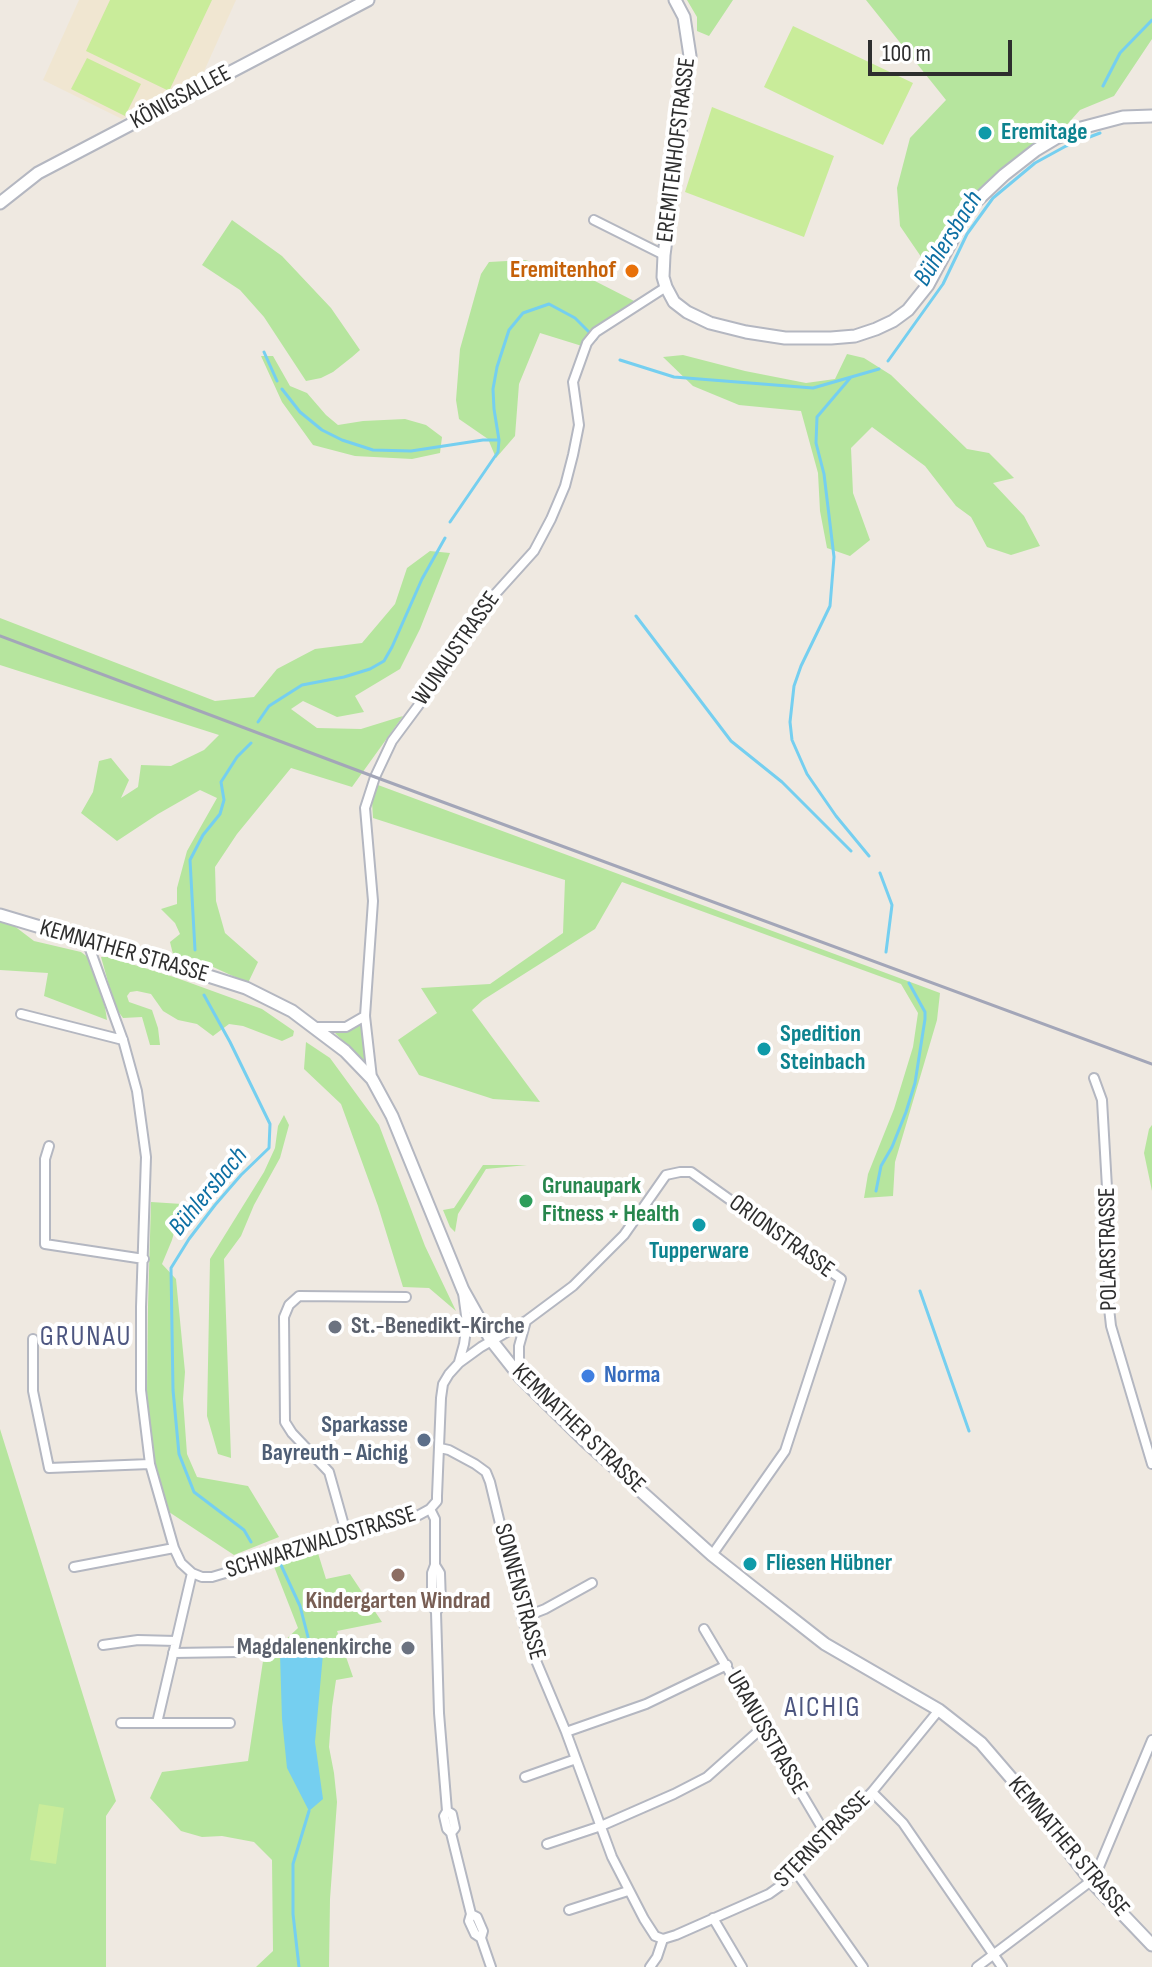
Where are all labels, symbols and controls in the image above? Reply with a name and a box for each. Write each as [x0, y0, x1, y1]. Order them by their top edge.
scale bar [872, 24, 1016, 74]
text: 100 m [882, 39, 931, 68]
street label: EREMITENHOFSTRASSE [651, 56, 703, 244]
street label: KÖNIGSALLEE [126, 60, 236, 136]
place label: Eremitage [1001, 119, 1088, 147]
marker: Eremitage [976, 124, 994, 142]
water label: Bühlersbach [908, 186, 990, 292]
place label: Eremitenhof [510, 257, 616, 285]
marker: Eremitenhof [623, 262, 641, 280]
street label: WUNAUSTRASSE [407, 586, 507, 712]
street label: KEMNATHER STRASSE [36, 914, 212, 990]
place label: Spedition Steinbach [780, 1021, 865, 1077]
marker: Spedition Steinbach [755, 1040, 773, 1058]
water label: Bühlersbach [163, 1141, 255, 1243]
place label: Grunaupark Fitness + Health [542, 1173, 680, 1229]
street label: POLARSTRASSE [1094, 1187, 1124, 1311]
street label: ORIONSTRASSE [723, 1189, 839, 1285]
marker: Grunaupark Fitness + Health [517, 1192, 535, 1210]
marker: Tupperware [690, 1216, 708, 1234]
place label: Tupperware [649, 1238, 749, 1266]
place label: St.-Benedikt-Kirche [351, 1313, 525, 1341]
marker: St.-Benedikt-Kirche [326, 1318, 344, 1336]
district label: GRUNAU [40, 1321, 132, 1355]
street label: KEMNATHER STRASSE [505, 1358, 651, 1500]
place label: Norma [604, 1362, 660, 1390]
marker: Norma [579, 1367, 597, 1385]
place label: Sparkasse Bayreuth - Aichig [262, 1412, 408, 1468]
marker: Sparkasse Bayreuth - Aichig [415, 1431, 433, 1449]
street label: SCHWARZWALDSTRASSE [222, 1500, 420, 1586]
street label: SONNENSTRASSE [487, 1521, 551, 1663]
place label: Fliesen Hübner [766, 1550, 892, 1578]
marker: Fliesen Hübner [741, 1555, 759, 1573]
marker: Kindergarten Windrad [389, 1566, 407, 1584]
place label: Kindergarten Windrad [305, 1588, 491, 1616]
place label: Magdalenenkirche [237, 1634, 392, 1662]
marker: Magdalenenkirche [399, 1639, 417, 1657]
street label: URANUSSTRASSE [719, 1666, 813, 1800]
district label: AICHIG [784, 1692, 862, 1726]
street label: KEMNATHER STRASSE [1001, 1771, 1135, 1923]
street label: STERNSTRASSE [769, 1786, 877, 1894]

